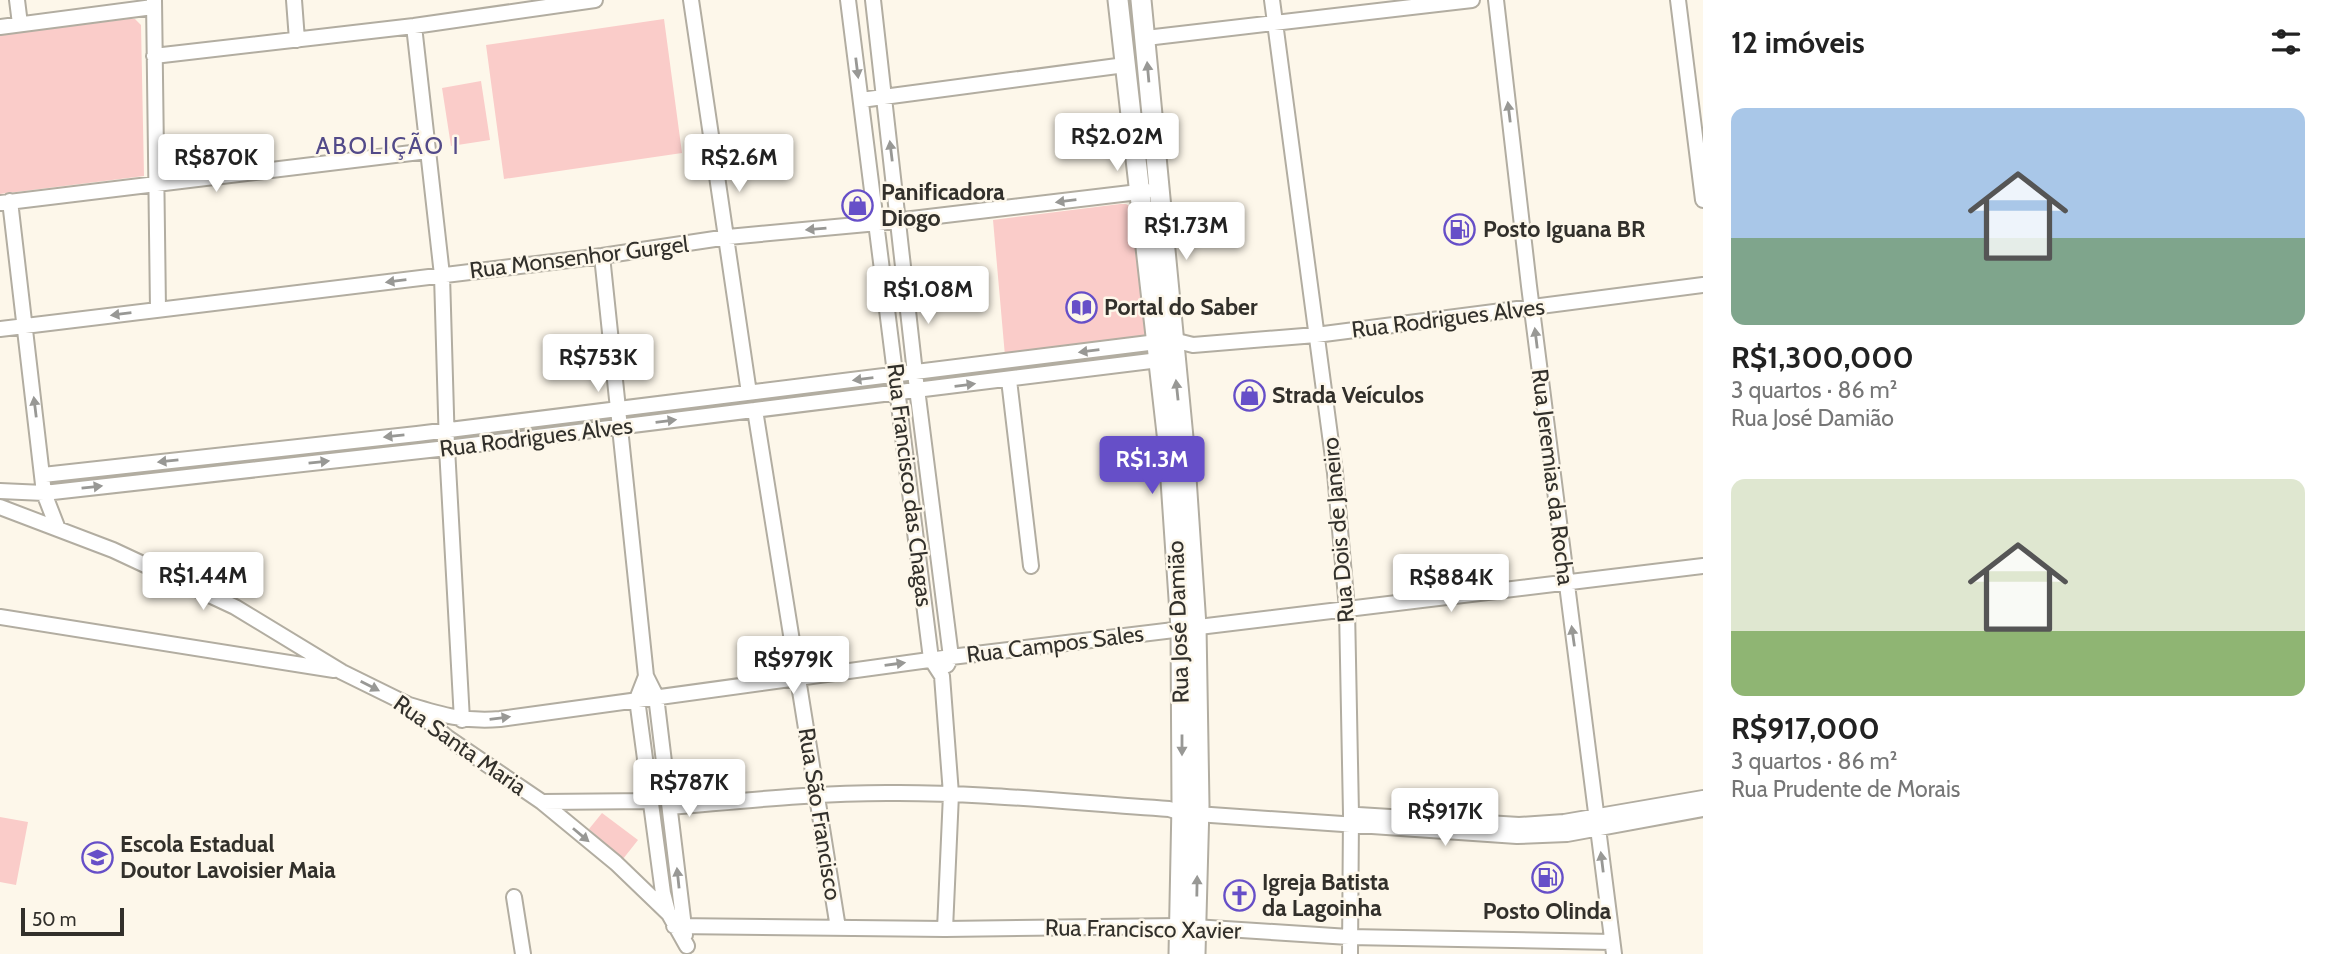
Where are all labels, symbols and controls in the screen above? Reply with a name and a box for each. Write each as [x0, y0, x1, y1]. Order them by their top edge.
icon: filters [2267, 23, 2305, 61]
text: 12 imóveis [1731, 24, 1865, 61]
one-way arrow [852, 57, 863, 79]
one-way arrow [1142, 61, 1153, 83]
one-way arrow [1504, 101, 1515, 123]
pin: R$2.02M [1052, 114, 1182, 173]
text: R$2.02M [1071, 122, 1163, 150]
district label: ABOLIÇÃO I [315, 131, 461, 160]
pin: R$870K [159, 134, 273, 194]
pin: R$2.6M [682, 134, 796, 194]
one-way arrow [885, 140, 896, 162]
text: R$870K [174, 143, 258, 171]
text: R$2.6M [700, 143, 778, 171]
icon: home [1955, 153, 2081, 279]
place label: Panificadora Diogo [881, 178, 1005, 232]
shop icon: Panificadora Diogo [841, 188, 875, 222]
one-way arrow [1055, 195, 1077, 206]
pin: R$1.73M [1121, 202, 1251, 262]
text: R$1.73M [1144, 211, 1228, 239]
fuel station icon: Posto Iguana BR [1443, 212, 1477, 246]
place label: Posto Iguana BR [1483, 215, 1646, 243]
one-way arrow [805, 224, 827, 235]
street label: Rua Monsenhor Gurgel [468, 230, 691, 284]
pin: R$1.08M [863, 266, 993, 326]
one-way arrow [385, 275, 407, 286]
text: R$1.08M [883, 275, 973, 303]
library icon: Portal do Saber [1064, 290, 1098, 324]
street label: Rua Rodrigues Alves [1350, 292, 1546, 344]
place label: Portal do Saber [1104, 293, 1258, 321]
one-way arrow [110, 309, 132, 320]
one-way arrow [1531, 326, 1542, 348]
pin: R$753K [541, 334, 655, 394]
text: R$1,300,000 [1731, 339, 1914, 376]
text: R$753K [559, 343, 637, 371]
one-way arrow [1078, 345, 1100, 356]
street label: Rua Francisco das Chagas [881, 362, 939, 608]
street label: Rua Jeremias da Rocha [1526, 367, 1580, 587]
one-way arrow [852, 373, 874, 384]
text: 3 quartos · 86 m² [1731, 376, 1897, 404]
one-way arrow [1172, 378, 1183, 400]
shop icon: Strada Veículos [1232, 378, 1266, 412]
one-way arrow [954, 380, 976, 391]
place label: Strada Veículos [1272, 381, 1424, 409]
one-way arrow [29, 396, 40, 418]
text: Rua José Damião [1731, 404, 1894, 432]
street label: Rua Rodrigues Alves [438, 411, 634, 463]
one-way arrow [655, 416, 677, 427]
one-way arrow [383, 431, 405, 442]
pin: R$1.3M [1095, 436, 1209, 496]
street label: Rua Dois de Janeiro [1316, 436, 1360, 624]
text: R$1.3M [1116, 445, 1188, 473]
one-way arrow [157, 456, 179, 467]
one-way arrow [308, 457, 330, 468]
one-way arrow [82, 482, 104, 493]
icon: home [1955, 524, 2081, 650]
street label: Rua José Damião [1161, 540, 1195, 704]
pin: R$1.44M [138, 552, 268, 612]
pin: R$884K [1394, 554, 1508, 614]
text: R$1.44M [158, 561, 248, 589]
text: R$884K [1409, 563, 1493, 591]
street label: Rua Campos Sales [965, 619, 1145, 669]
one-way arrow [1568, 625, 1579, 647]
pin: R$979K [736, 636, 850, 696]
text: R$979K [753, 645, 833, 673]
one-way arrow [884, 658, 906, 669]
one-way arrow [360, 679, 380, 691]
street label: Rua Santa Maria [388, 689, 532, 801]
text: R$917,000 [1731, 710, 1880, 747]
one-way arrow [489, 713, 511, 724]
street label: Rua São Francisco [793, 726, 847, 902]
one-way arrow [1176, 734, 1188, 756]
text: 3 quartos · 86 m² [1731, 747, 1897, 775]
pin: R$787K [632, 760, 746, 819]
text: R$787K [649, 768, 729, 796]
text: Rua Prudente de Morais [1731, 775, 1960, 803]
pin: R$917K [1388, 788, 1502, 848]
text: R$917K [1407, 797, 1483, 825]
one-way arrow [572, 827, 590, 843]
place label: Escola Estadual Doutor Lavoisier Maia [120, 830, 336, 884]
school or university icon: Escola Estadual Doutor Lavoisier Maia [80, 840, 114, 874]
one-way arrow [1596, 851, 1607, 873]
fuel station icon: Posto Olinda [1530, 860, 1564, 894]
one-way arrow [672, 867, 683, 889]
place label: Igreja Batista da Lagoinha [1262, 868, 1390, 922]
one-way arrow [1191, 875, 1203, 897]
church icon: Igreja Batista da Lagoinha [1222, 878, 1256, 912]
place label: Posto Olinda [1483, 897, 1612, 925]
scale bar [21, 905, 124, 937]
text: 50 m [32, 908, 76, 931]
street label: Rua Francisco Xavier [1045, 913, 1242, 945]

